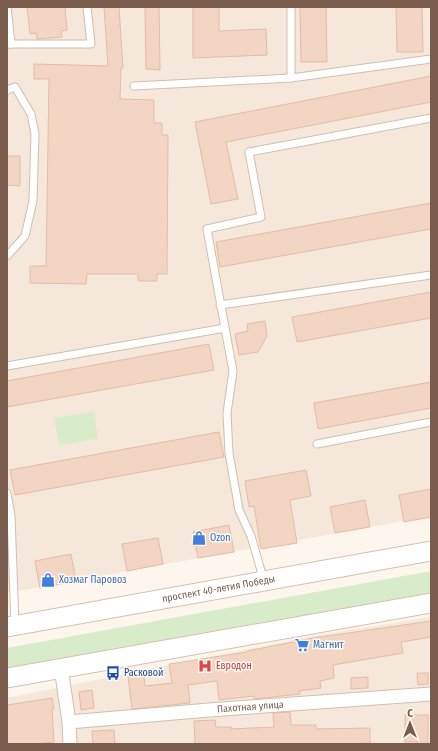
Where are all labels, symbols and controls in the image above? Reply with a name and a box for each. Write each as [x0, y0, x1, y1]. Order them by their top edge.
shop icon: Ozon [191, 530, 207, 546]
place label: Ozon [210, 532, 231, 544]
shop icon: Хозмаг Паровоз [40, 572, 56, 588]
street label: проспект 40-летия Победы [161, 573, 276, 605]
place label: Хозмаг Паровоз [59, 574, 126, 586]
supermarket icon: Магнит [294, 637, 310, 653]
place label: Магнит [313, 639, 345, 651]
hospital icon: Евродон [197, 658, 213, 674]
place label: Евродон [216, 660, 252, 672]
bus stop icon: Расковой [105, 665, 121, 681]
place label: Расковой [124, 667, 163, 679]
street label: Пахотная улица [217, 699, 284, 715]
north arrow [390, 703, 430, 743]
text: С [407, 707, 413, 720]

